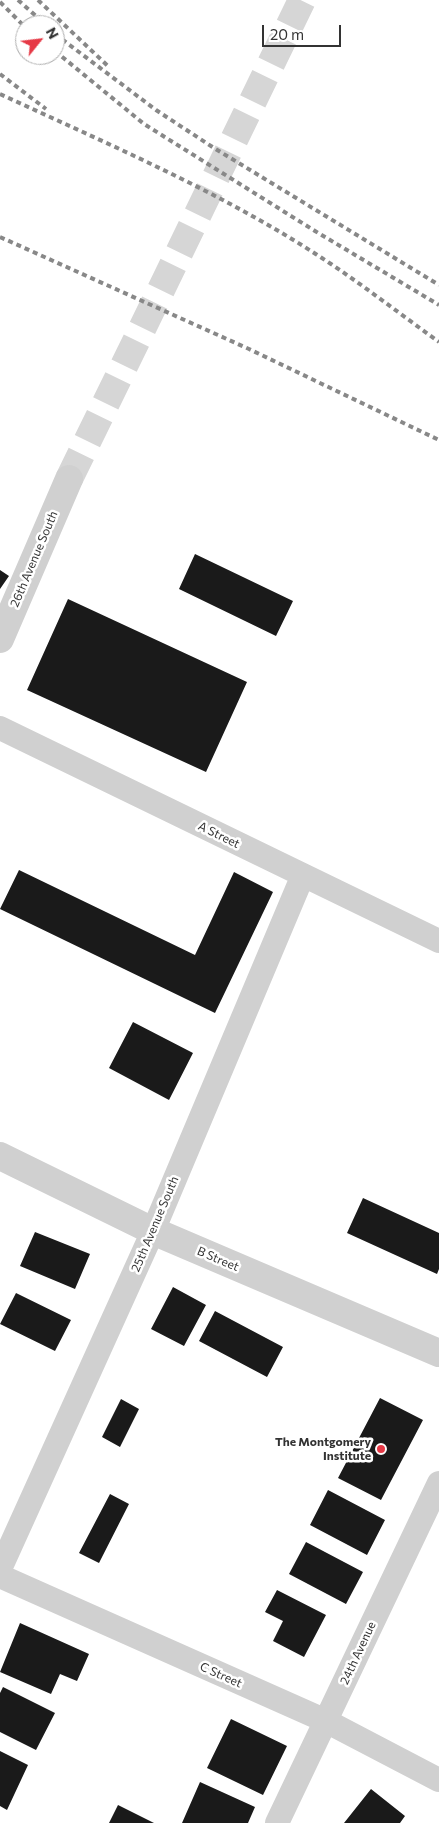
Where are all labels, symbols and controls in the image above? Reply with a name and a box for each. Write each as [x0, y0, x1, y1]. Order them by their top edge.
north arrow [15, 15, 65, 65]
scale bar [264, 15, 343, 47]
text: N [43, 24, 63, 42]
text: 20 m [270, 25, 304, 43]
street label: 26th Avenue South [7, 509, 61, 609]
street label: A Street [196, 819, 242, 851]
street label: 25th Avenue South [128, 1174, 182, 1274]
street label: B Street [195, 1244, 241, 1274]
place label: The Montgomery Institute [275, 1435, 371, 1463]
marker: The Montgomery Institute [375, 1443, 387, 1455]
street label: 24th Avenue [337, 1619, 379, 1687]
street label: C Street [198, 1659, 244, 1691]

